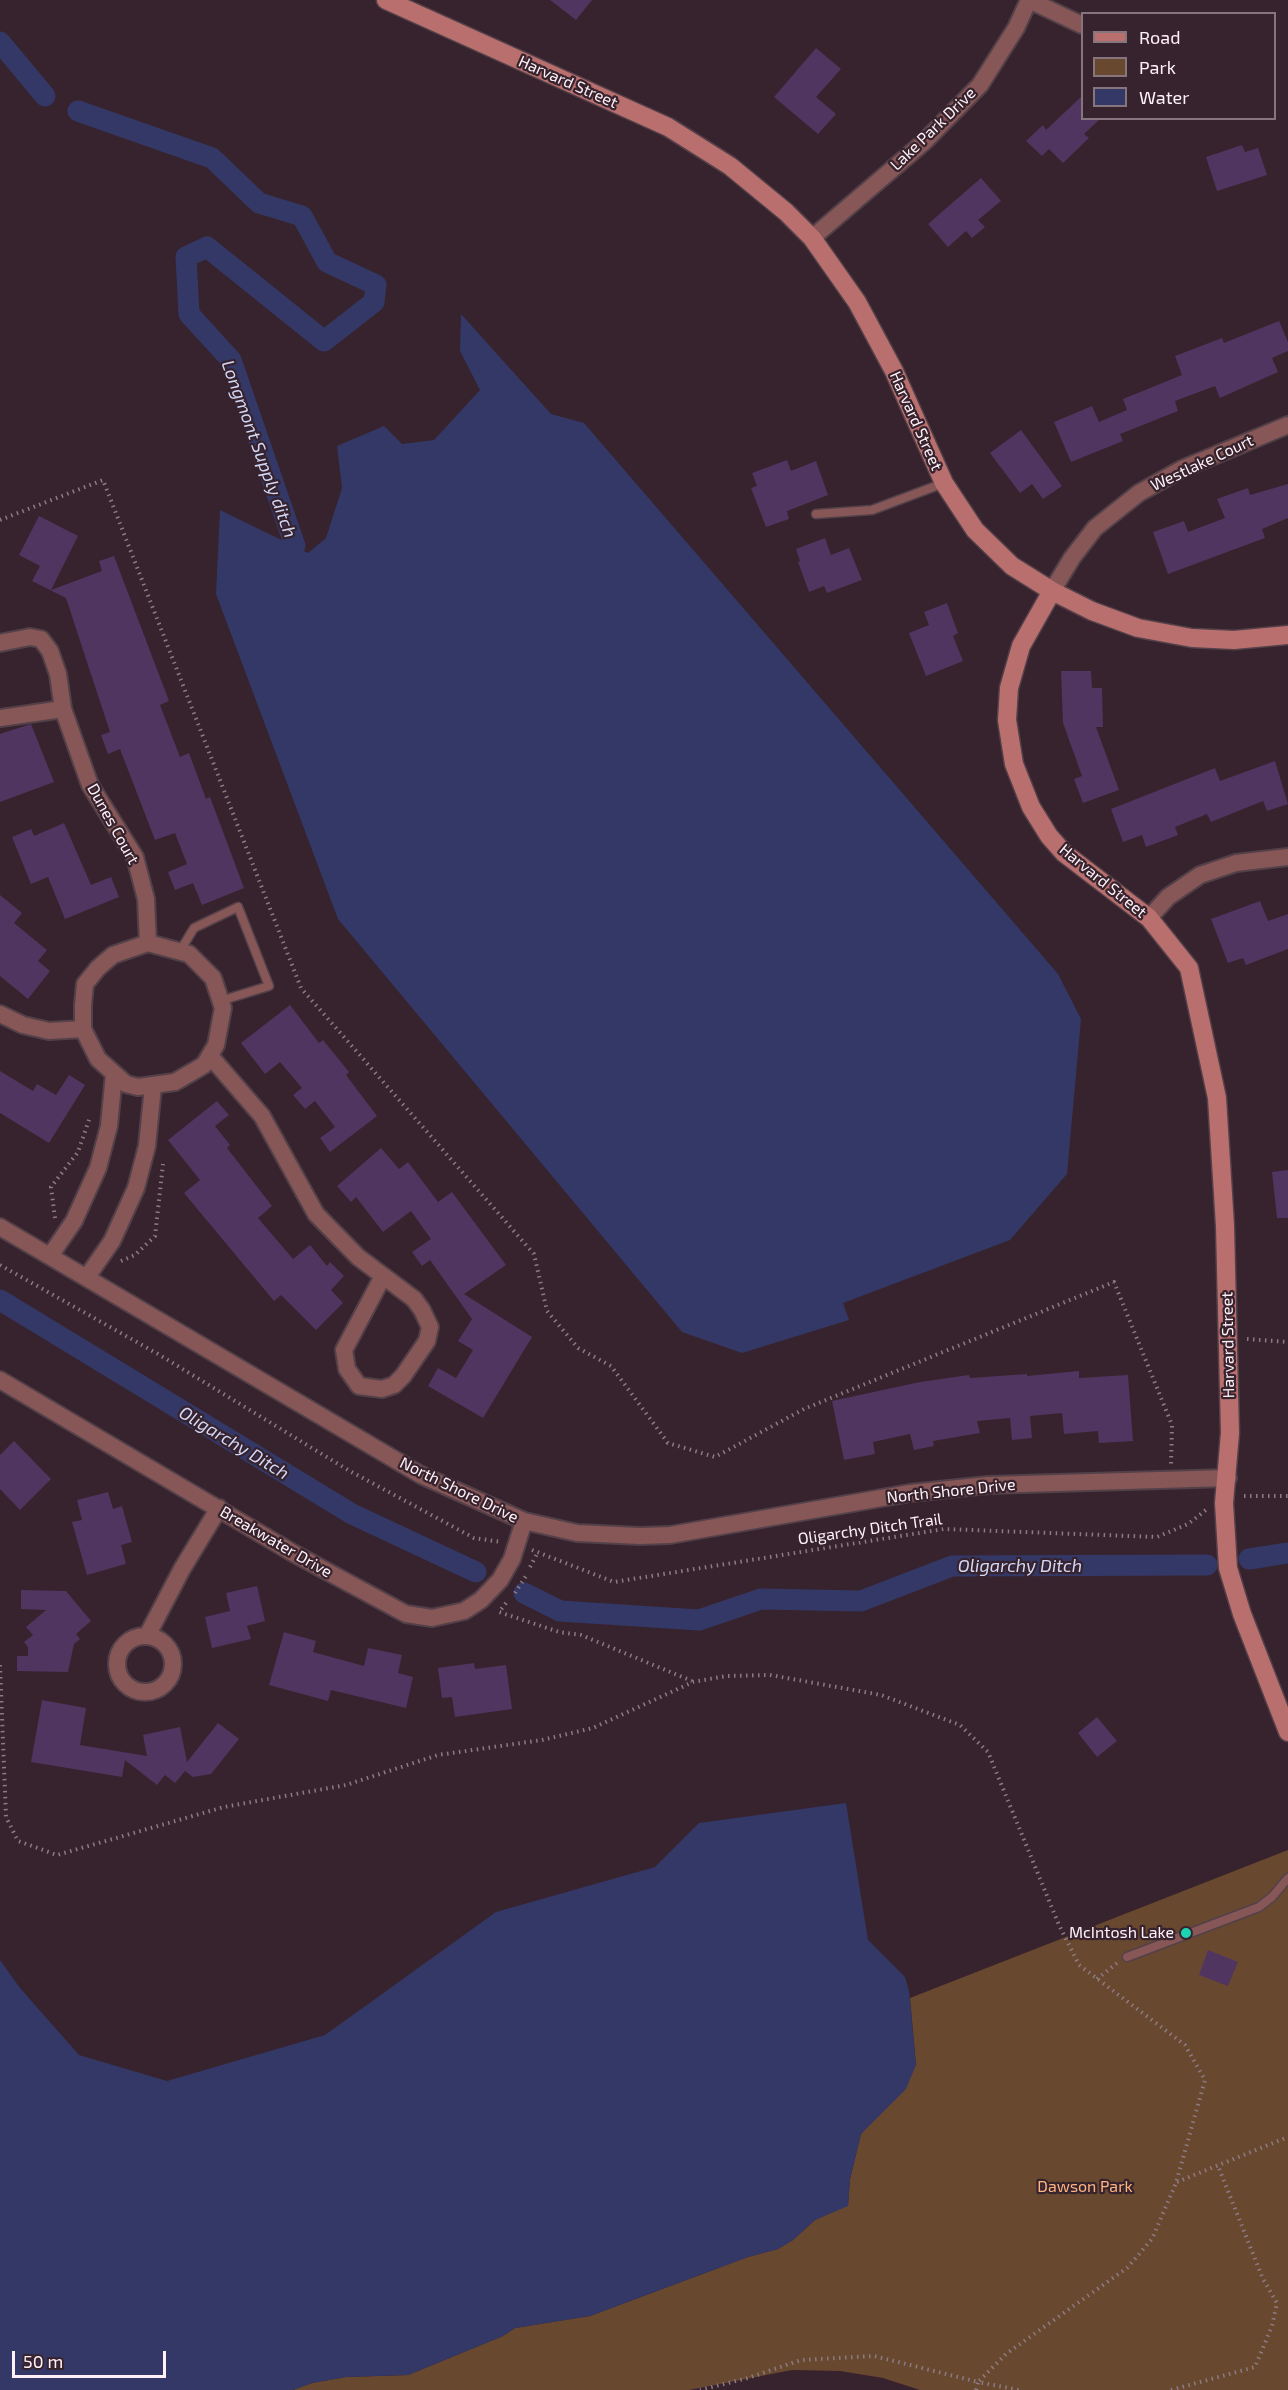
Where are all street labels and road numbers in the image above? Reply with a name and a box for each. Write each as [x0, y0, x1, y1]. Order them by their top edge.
street label: Harvard Street [515, 52, 621, 112]
street label: Lake Park Drive [886, 83, 980, 175]
street label: Harvard Street [886, 368, 946, 474]
street label: Westlake Court [1148, 431, 1256, 495]
street label: Dunes Court [83, 780, 143, 868]
street label: Harvard Street [1056, 840, 1150, 922]
street label: Harvard Street [1217, 1292, 1239, 1398]
street label: North Shore Drive [397, 1453, 521, 1527]
street label: North Shore Drive [886, 1475, 1016, 1507]
street label: Breakwater Drive [217, 1502, 335, 1582]
street label: Oligarchy Ditch Trail [797, 1509, 943, 1549]

